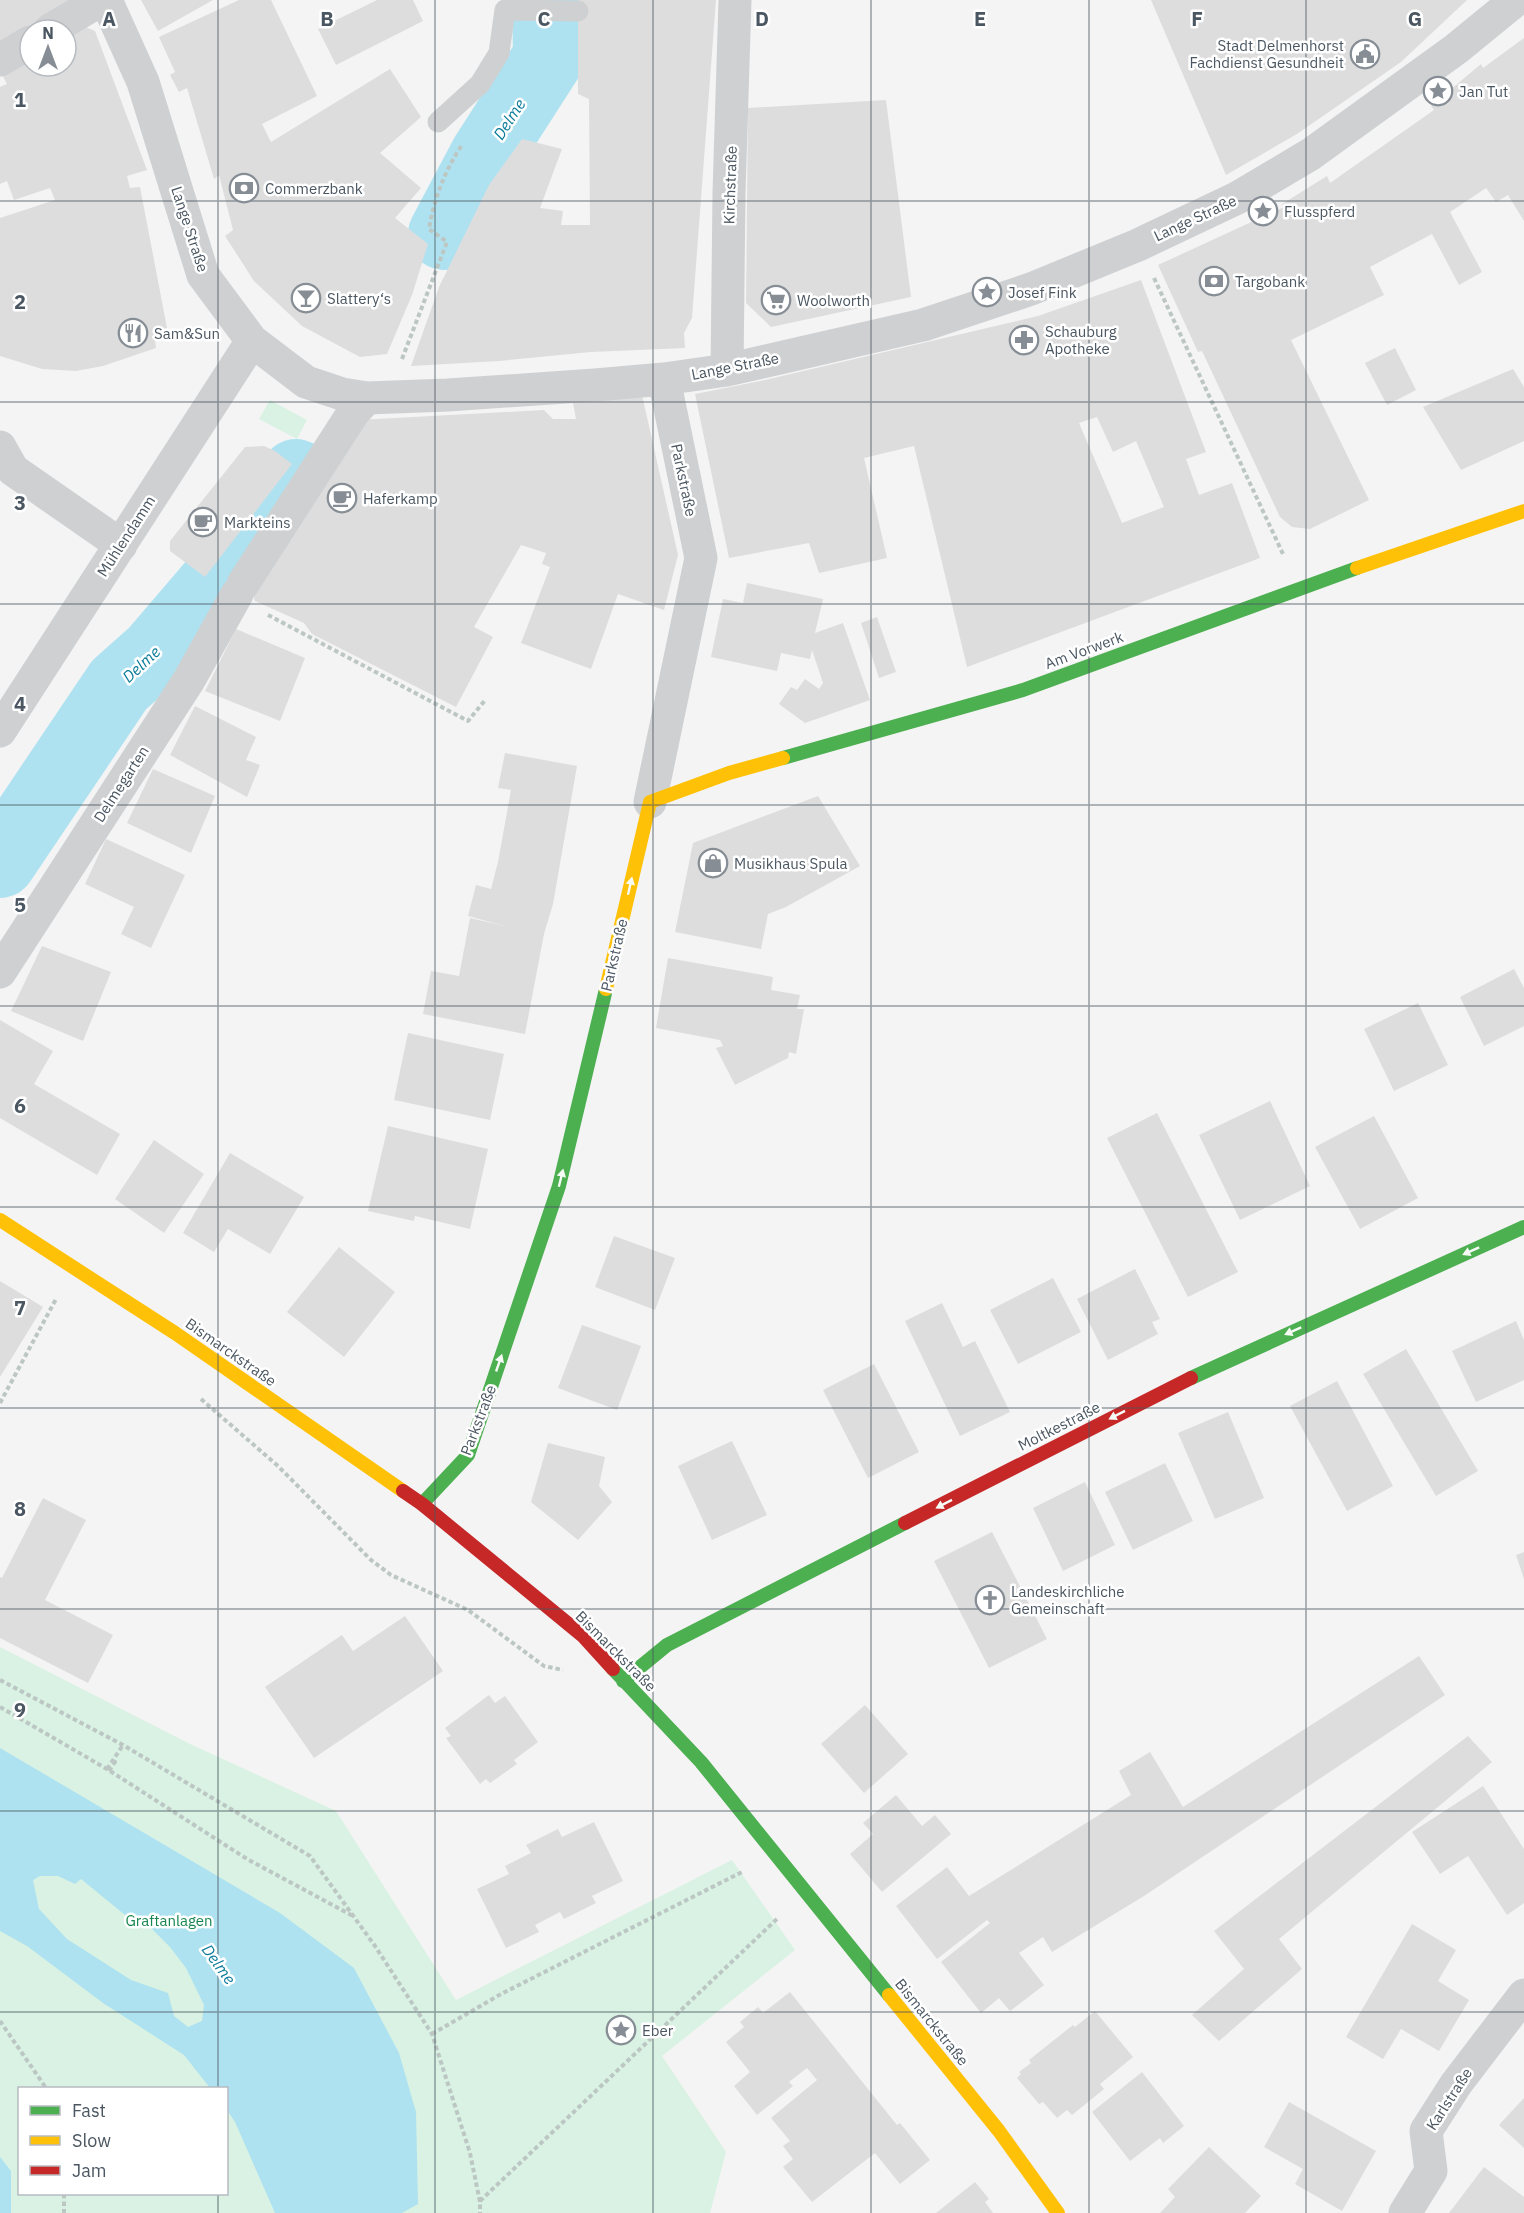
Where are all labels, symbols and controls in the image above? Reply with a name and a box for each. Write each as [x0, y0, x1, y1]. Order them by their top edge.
text: A [102, 5, 116, 32]
text: B [320, 5, 334, 32]
text: C [537, 5, 551, 32]
text: D [755, 5, 769, 32]
text: E [974, 5, 986, 32]
text: F [1191, 5, 1203, 32]
text: G [1408, 5, 1422, 32]
north arrow [18, 18, 78, 78]
text: N [42, 23, 54, 43]
place label: Stadt Delmenhorst Fachdienst Gesundheit [1189, 36, 1344, 72]
public building icon: Stadt Delmenhorst Fachdienst Gesundheit [1349, 38, 1381, 70]
place icon: Jan Tut [1422, 75, 1454, 107]
place label: Jan Tut [1459, 82, 1508, 101]
text: 1 [14, 86, 26, 113]
water label: Delme [488, 95, 530, 143]
street label: Kirchstraße [719, 145, 741, 225]
bank icon: Commerzbank [228, 172, 260, 204]
place label: Commerzbank [265, 179, 363, 198]
street label: Lange Straße [167, 184, 213, 274]
street label: Lange Straße [1151, 191, 1239, 245]
place icon: Flusspferd [1247, 195, 1279, 227]
place label: Flusspferd [1284, 202, 1355, 221]
bank icon: Targobank [1198, 265, 1230, 297]
place label: Targobank [1235, 272, 1305, 291]
place icon: Josef Fink [971, 276, 1003, 308]
bar icon: Slattery‘s [290, 282, 322, 314]
place label: Josef Fink [1008, 283, 1077, 302]
supermarket icon: Woolworth [760, 284, 792, 316]
text: 2 [14, 288, 26, 315]
place label: Slattery‘s [327, 289, 391, 308]
place label: Woolworth [797, 291, 870, 310]
restaurant icon: Sam&Sun [117, 317, 149, 349]
place label: Schauburg Apotheke [1045, 322, 1117, 358]
place label: Sam&Sun [154, 324, 220, 343]
pharmacy icon: Schauburg Apotheke [1008, 324, 1040, 356]
street label: Lange Straße [690, 348, 780, 384]
street label: Parkstraße [667, 442, 701, 518]
cafe icon: Haferkamp [326, 482, 358, 514]
text: 3 [14, 489, 26, 516]
place label: Haferkamp [363, 489, 438, 508]
street label: Mühlendamm [93, 492, 159, 580]
cafe icon: Markteins [187, 506, 219, 538]
place label: Markteins [224, 513, 290, 532]
street label: Am Vorwerk [1042, 627, 1126, 673]
water label: Delme [118, 641, 164, 687]
text: 4 [14, 690, 26, 717]
street label: Delmegarten [89, 742, 153, 826]
shop icon: Musikhaus Spula [697, 847, 729, 879]
place label: Musikhaus Spula [734, 854, 848, 873]
one-way arrow [626, 877, 635, 896]
text: 5 [14, 891, 26, 918]
street label: Parkstraße [596, 917, 632, 993]
text: 6 [14, 1092, 26, 1119]
one-way arrow [556, 1169, 566, 1187]
one-way arrow [1461, 1246, 1479, 1256]
text: 7 [14, 1294, 26, 1321]
street label: Bismarckstraße [182, 1314, 280, 1390]
one-way arrow [1285, 1327, 1302, 1336]
one-way arrow [495, 1354, 505, 1372]
street label: Parkstraße [456, 1382, 500, 1458]
street label: Moltkestraße [1015, 1397, 1103, 1455]
one-way arrow [1108, 1410, 1125, 1420]
text: 8 [14, 1495, 26, 1522]
one-way arrow [935, 1499, 952, 1509]
place label: Landeskirchliche Gemeinschaft [1011, 1582, 1125, 1618]
church icon: Landeskirchliche Gemeinschaft [974, 1584, 1006, 1616]
street label: Bismarckstraße [572, 1607, 660, 1695]
text: 9 [14, 1696, 26, 1723]
park label: Graftanlagen [125, 1911, 213, 1930]
water label: Delme [198, 1940, 240, 1988]
street label: Bismarckstraße [891, 1975, 973, 2069]
place icon: Eber [605, 2014, 637, 2046]
place label: Eber [642, 2021, 674, 2040]
street label: Karlstraße [1422, 2064, 1476, 2134]
legend [18, 2087, 228, 2195]
text: Fast [72, 2099, 106, 2122]
text: Slow [72, 2129, 111, 2152]
text: Jam [72, 2159, 107, 2182]

